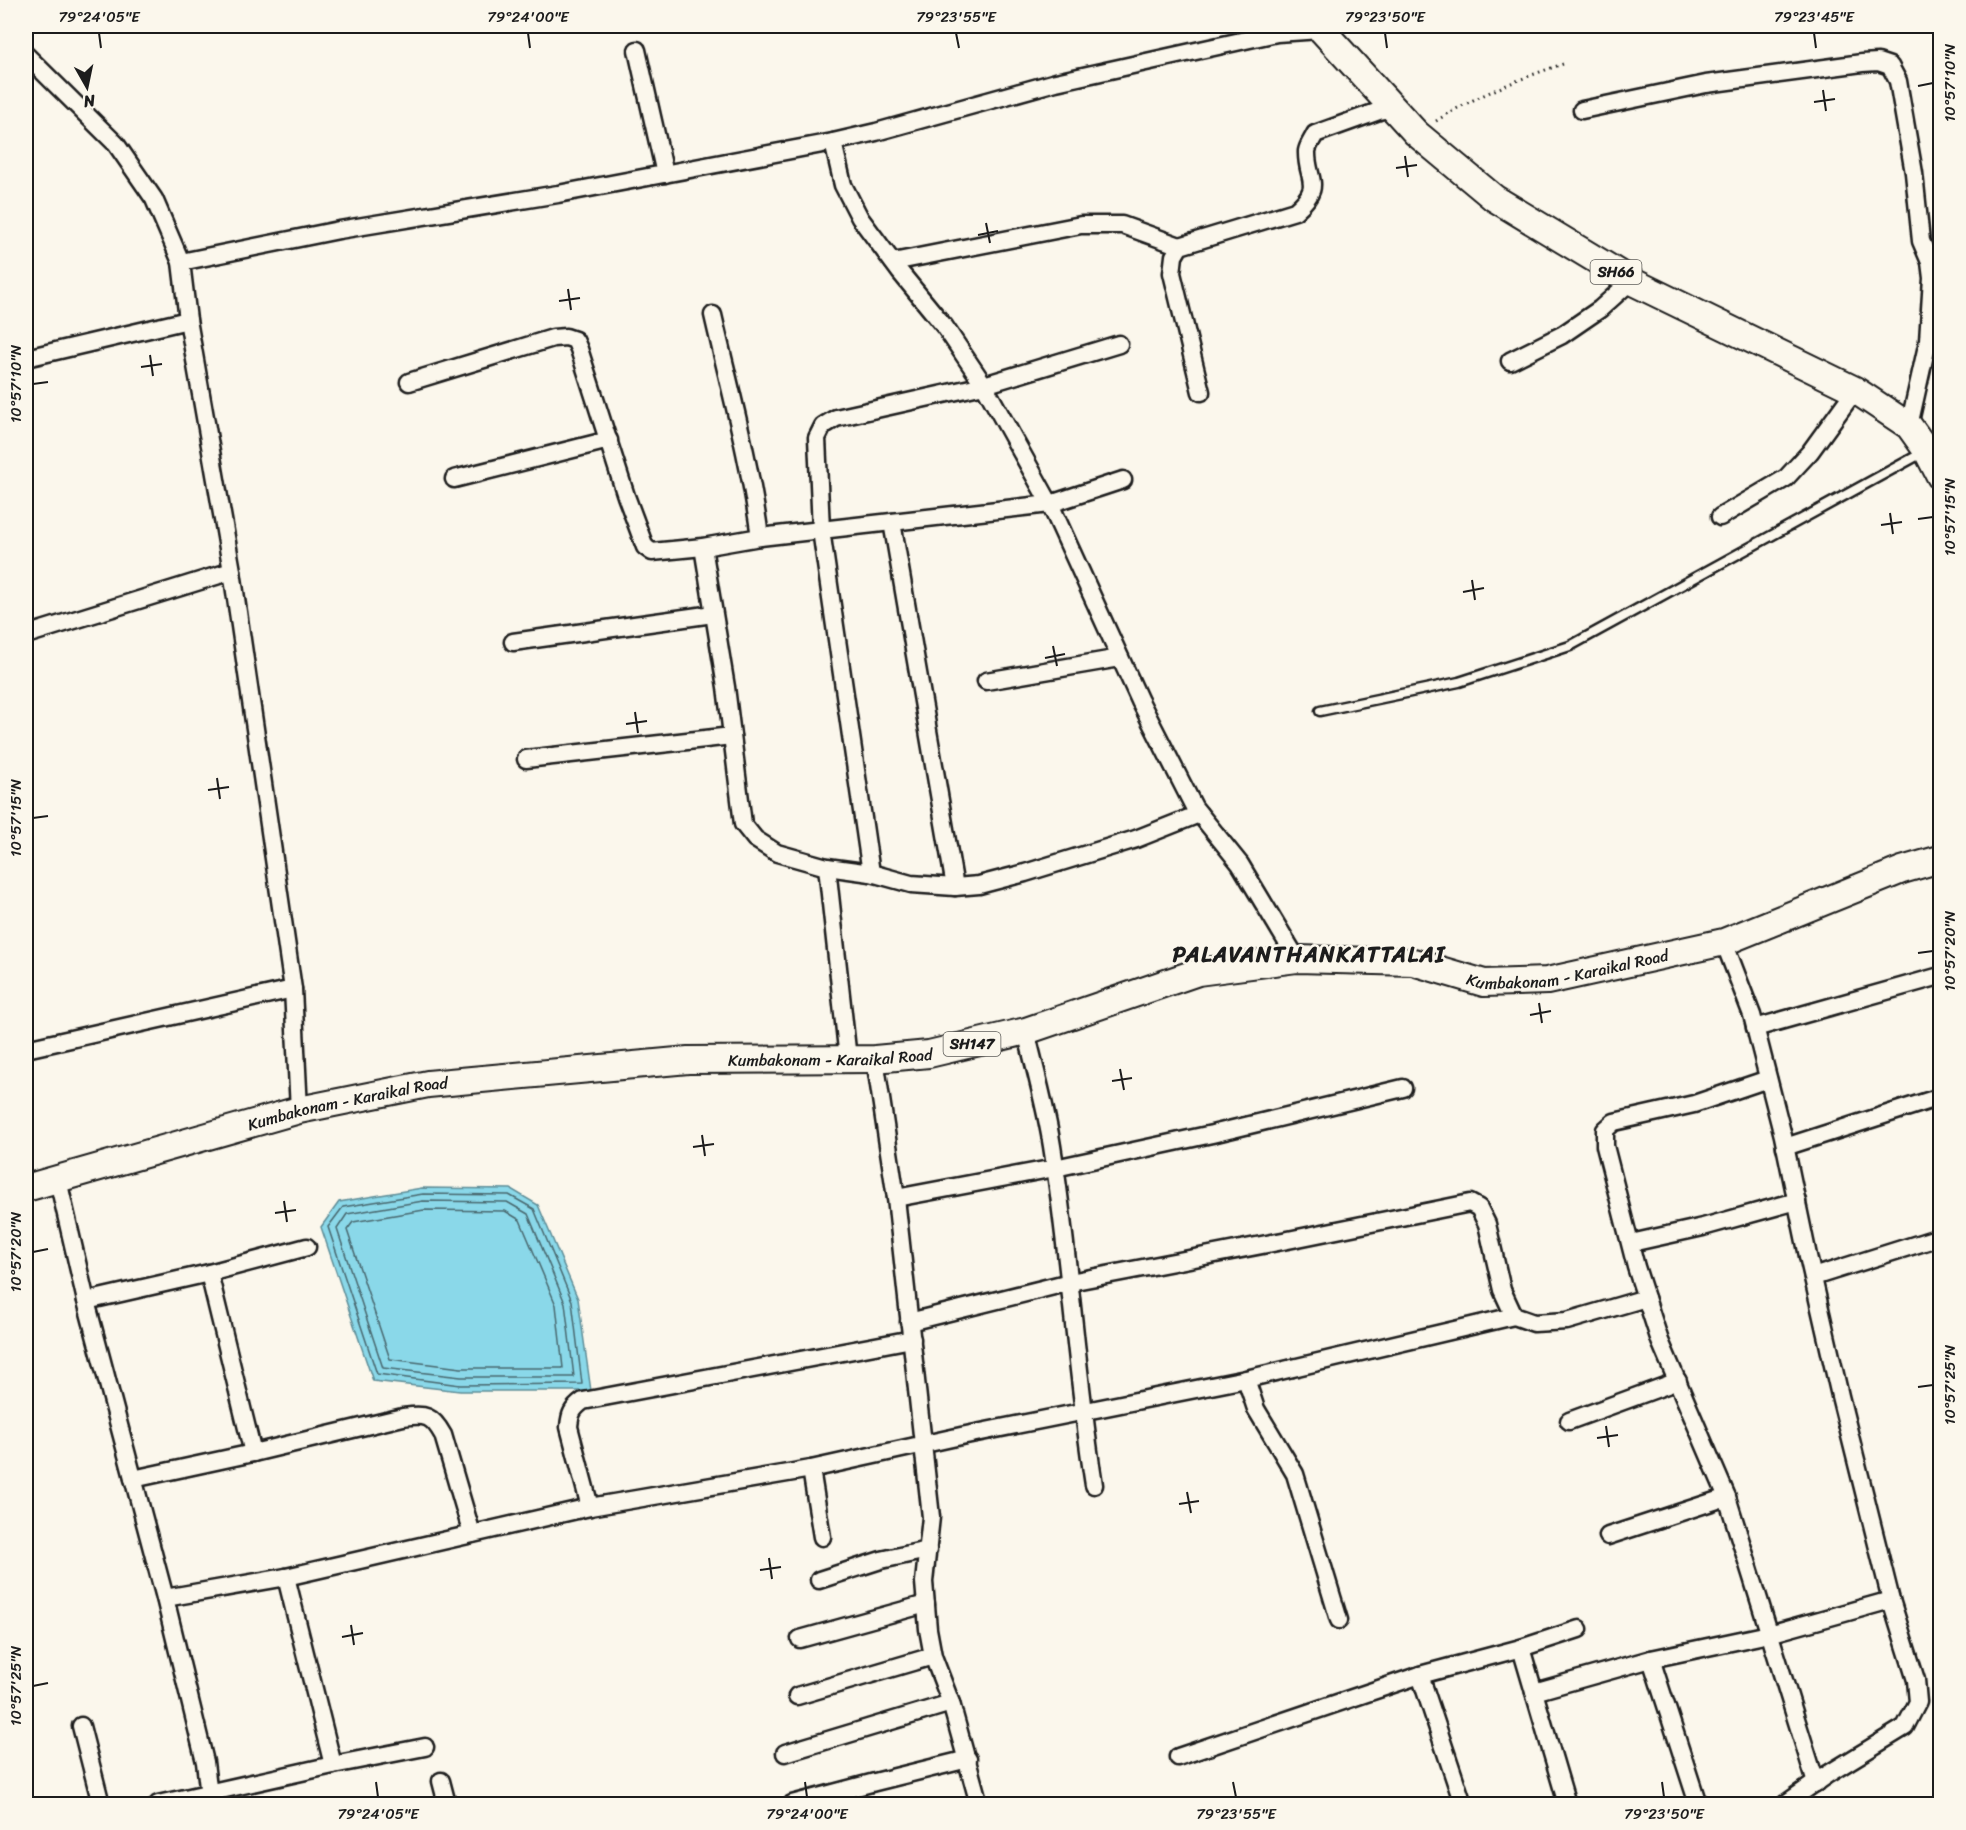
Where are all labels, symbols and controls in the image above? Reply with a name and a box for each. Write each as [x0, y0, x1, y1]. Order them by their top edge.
text: 79°24'05"E [58, 4, 141, 30]
text: 79°24'00"E [487, 4, 570, 30]
text: 79°23'55"E [916, 4, 997, 30]
text: 79°23'50"E [1345, 4, 1427, 30]
text: 79°23'45"E [1774, 4, 1856, 30]
text: 10°57'10"N [1937, 43, 1963, 122]
north arrow [57, 57, 117, 117]
text: N [81, 86, 98, 117]
road number: SH66 [1590, 260, 1642, 284]
text: 10°57'10"N [3, 344, 29, 423]
text: 10°57'15"N [1937, 477, 1963, 556]
text: 10°57'15"N [3, 778, 29, 857]
text: 10°57'20"N [1937, 910, 1963, 991]
district label: PALAVANTHANKATTALAI [1172, 935, 1446, 974]
street label: Kumbakonam - Karaikal Road [1463, 940, 1673, 997]
road number: SH147 [944, 1032, 1000, 1056]
street label: Kumbakonam - Karaikal Road [728, 1039, 935, 1074]
street label: Kumbakonam - Karaikal Road [244, 1068, 451, 1139]
text: 10°57'20"N [3, 1211, 29, 1292]
text: 10°57'25"N [1937, 1344, 1963, 1425]
text: 10°57'25"N [3, 1645, 29, 1726]
text: 79°24'05"E [337, 1801, 420, 1827]
text: 79°24'00"E [766, 1801, 849, 1827]
text: 79°23'55"E [1196, 1801, 1277, 1827]
text: 79°23'50"E [1624, 1801, 1706, 1827]

